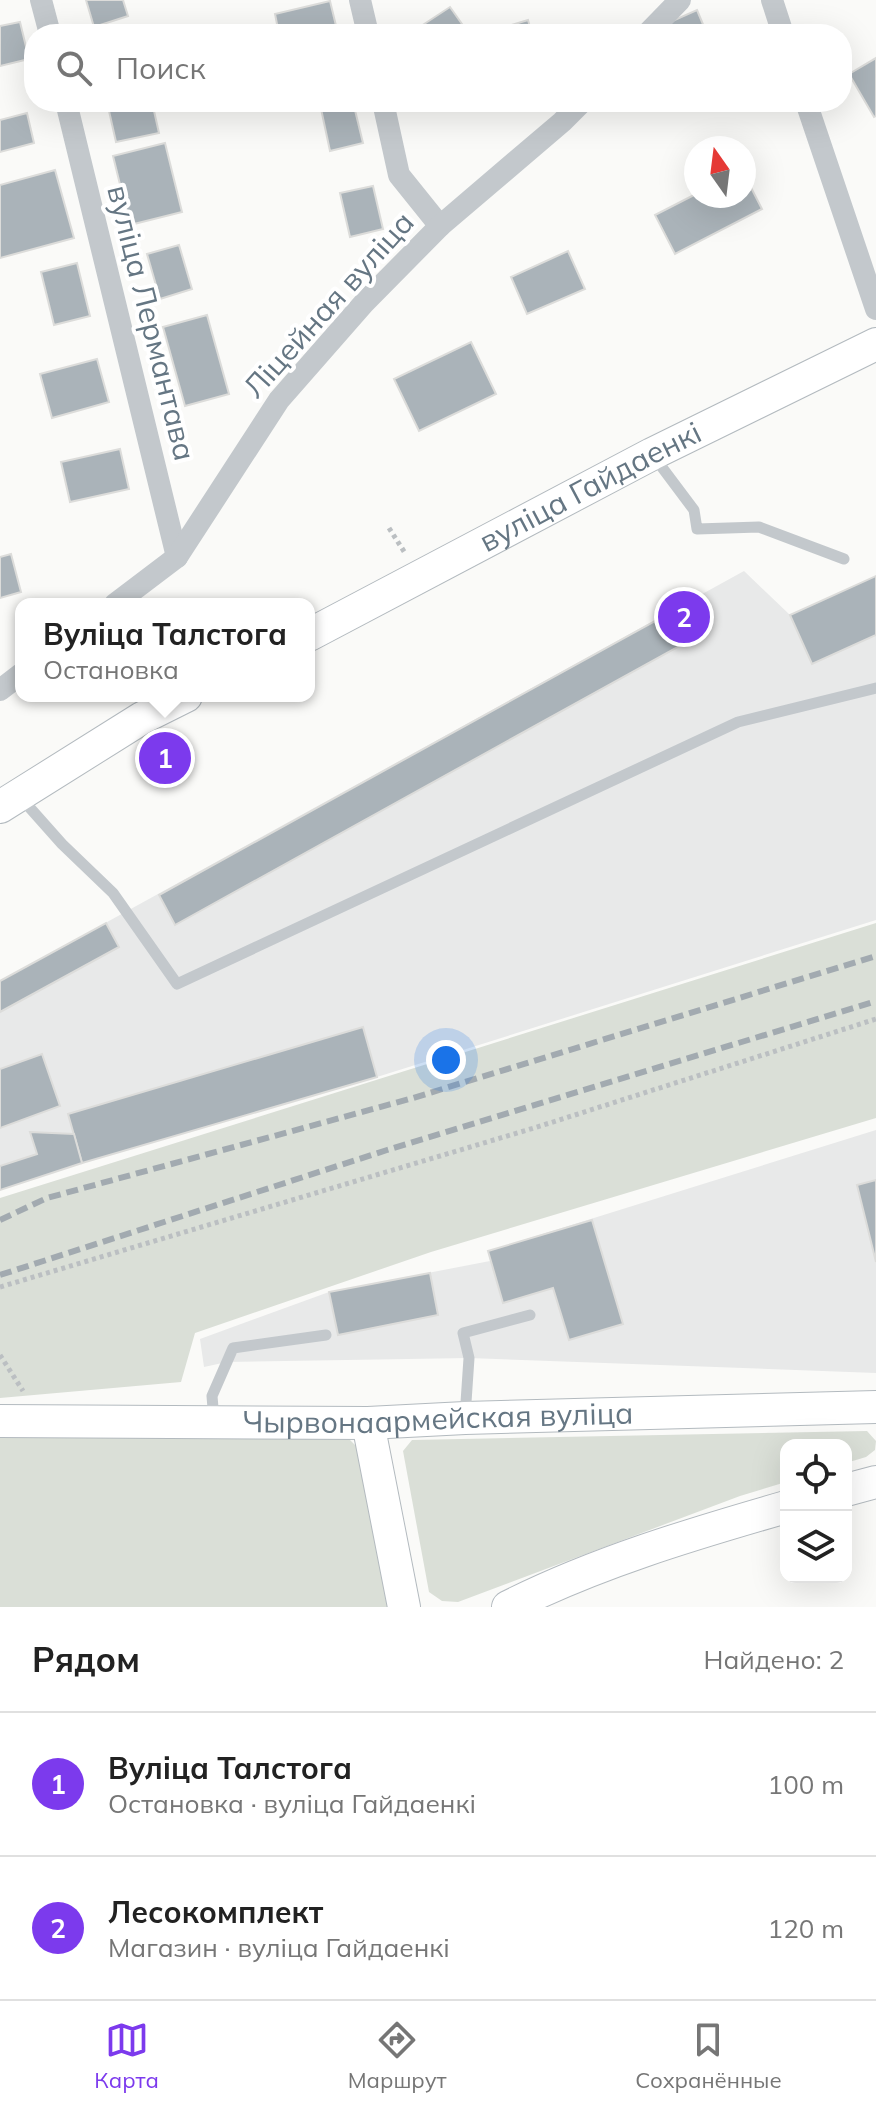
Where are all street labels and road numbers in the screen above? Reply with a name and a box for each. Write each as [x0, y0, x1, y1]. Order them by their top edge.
street label: вуліца Лермантава [99, 181, 205, 465]
street label: Ліцейная вуліца [235, 203, 422, 405]
street label: вуліца Гайдаенкі [472, 413, 707, 560]
street label: Чырвонаармейская вуліца [242, 1394, 634, 1441]

